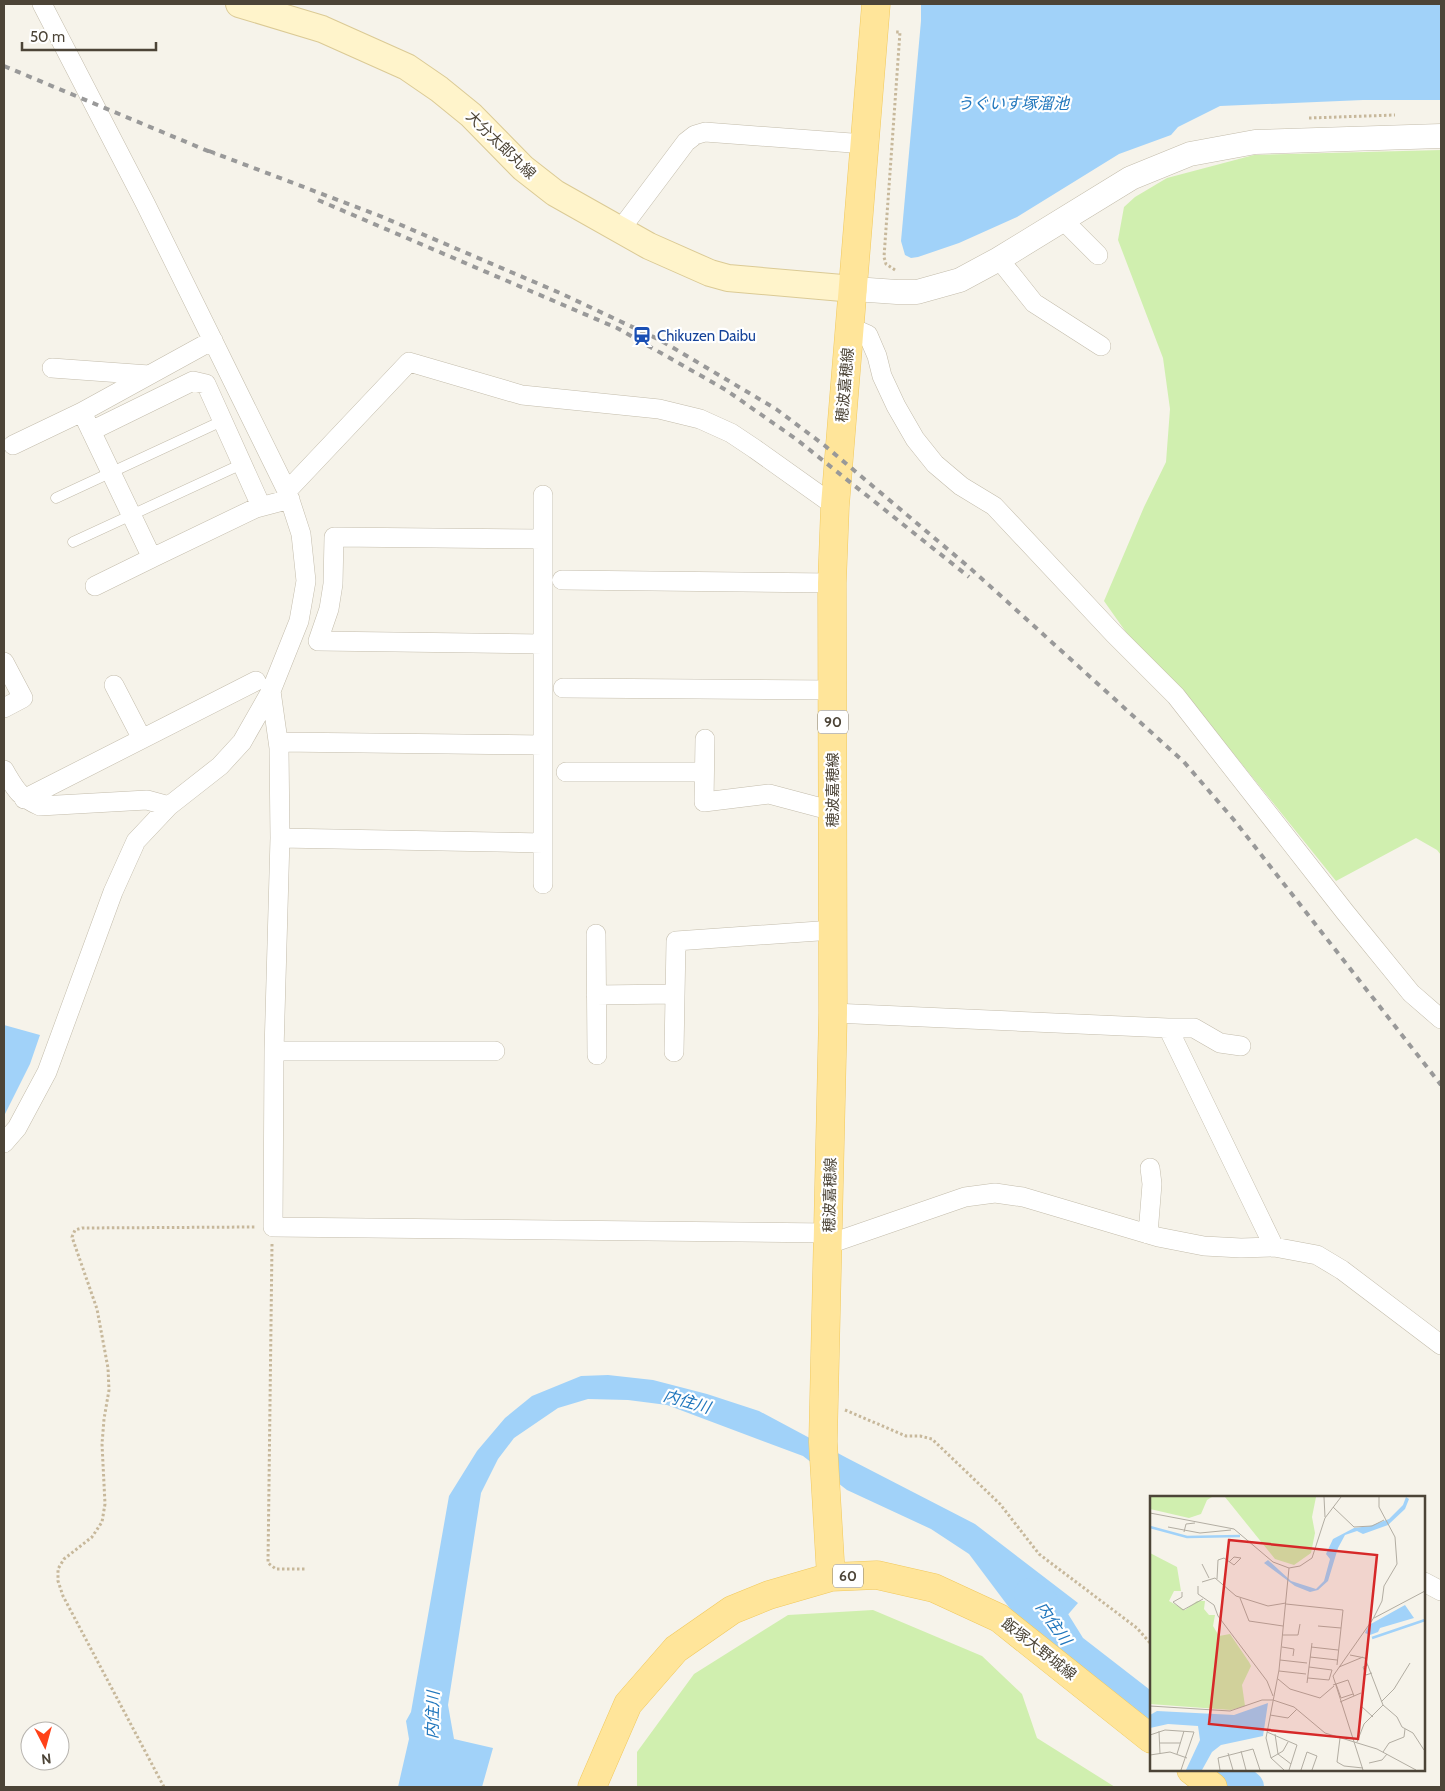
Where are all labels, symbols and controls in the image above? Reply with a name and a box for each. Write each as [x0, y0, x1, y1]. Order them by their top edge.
scale bar [22, 20, 156, 52]
text: 50 m [30, 28, 65, 46]
water label: うぐいす塚溜池 [957, 94, 1071, 113]
street label: 大分太郎丸線 [462, 107, 540, 183]
station icon: Chikuzen Daibu [631, 325, 653, 347]
place label: Chikuzen Daibu [657, 327, 756, 345]
street label: 穂波嘉穂線 [833, 347, 857, 423]
road number: 90 [818, 710, 848, 734]
street label: 穂波嘉穂線 [824, 752, 842, 828]
street label: 穂波嘉穂線 [820, 1157, 840, 1233]
water label: 内住川 [661, 1386, 714, 1418]
inset map [1150, 1496, 1425, 1771]
road number: 60 [833, 1564, 863, 1588]
water label: 内住川 [1032, 1598, 1076, 1650]
street label: 飯塚大野城線 [998, 1614, 1080, 1684]
water label: 内住川 [422, 1689, 443, 1739]
north arrow [20, 1721, 70, 1771]
text: N [40, 1749, 52, 1768]

